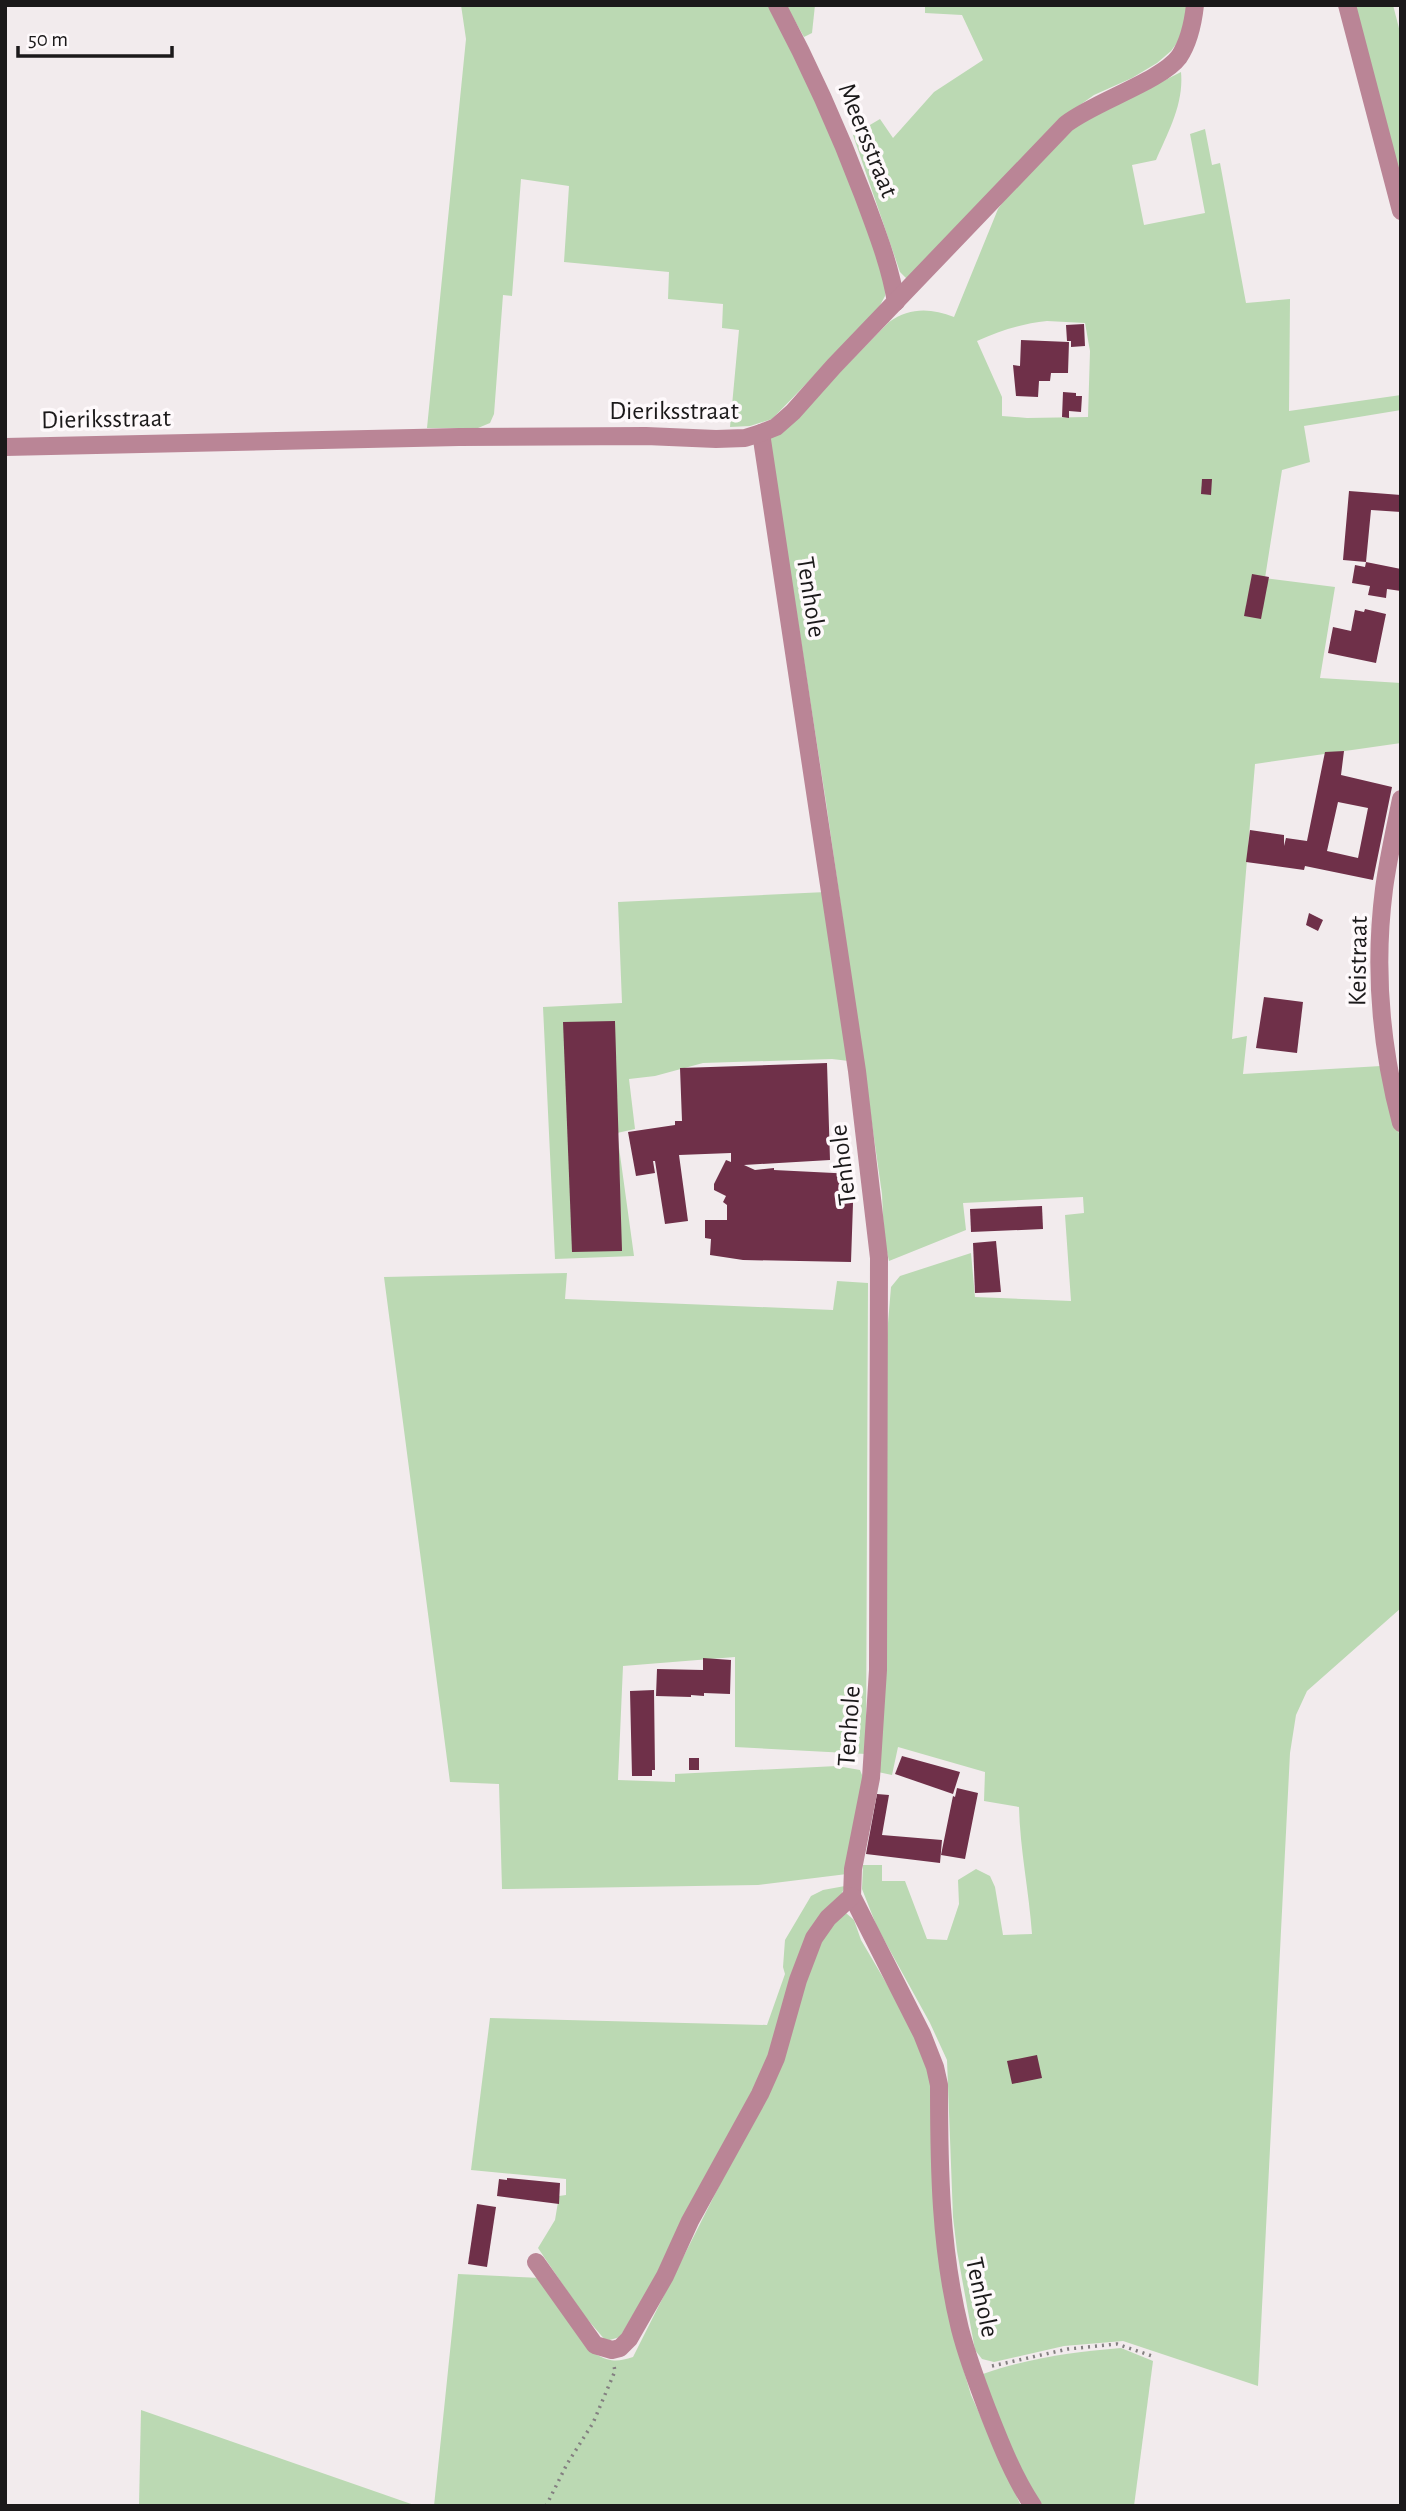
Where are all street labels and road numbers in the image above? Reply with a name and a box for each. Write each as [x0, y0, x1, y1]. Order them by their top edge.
street label: Meersstraat [833, 80, 903, 201]
street label: Dieriksstraat [609, 398, 739, 424]
street label: Dieriksstraat [41, 405, 171, 433]
street label: Tenhole [792, 555, 830, 639]
street label: Keistraat [1344, 916, 1372, 1006]
street label: Tenhole [825, 1123, 861, 1207]
street label: Tenhole [833, 1685, 865, 1767]
street label: Tenhole [961, 2255, 1003, 2340]

